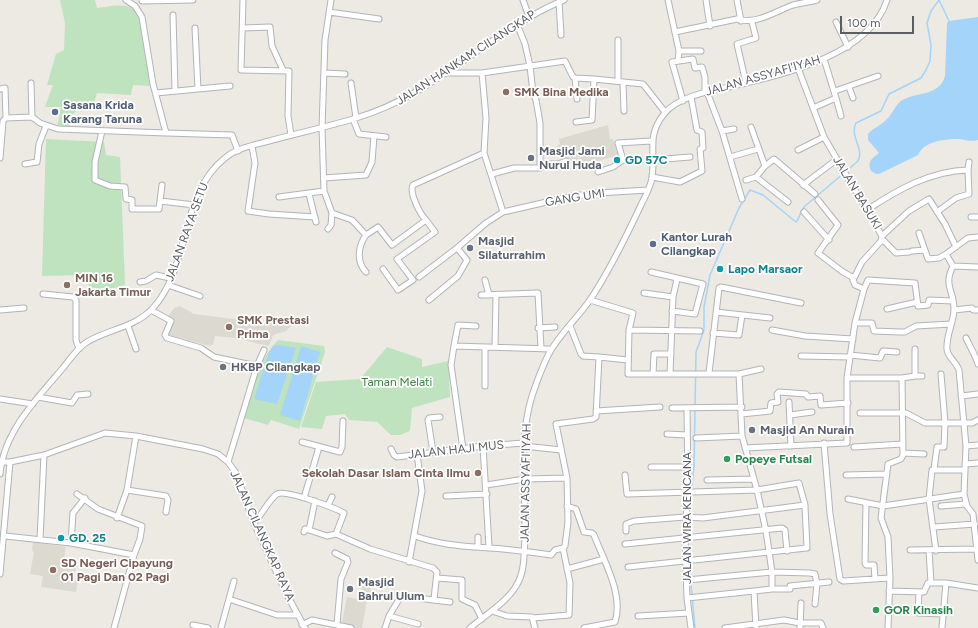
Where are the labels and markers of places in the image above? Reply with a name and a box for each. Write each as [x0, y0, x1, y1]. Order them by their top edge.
place label: SMK Bina Medika [514, 85, 609, 99]
marker: SMK Bina Medika [501, 87, 511, 97]
place label: Sasana Krida Karang Taruna [63, 98, 142, 126]
marker: Sasana Krida Karang Taruna [50, 107, 60, 117]
place label: Masjid Jami Nurul Huda [539, 144, 605, 172]
marker: Masjid Jami Nurul Huda [526, 153, 536, 163]
place label: GD 57C [625, 153, 668, 167]
marker: GD 57C [612, 155, 622, 165]
place label: Kantor Lurah Cilangkap [661, 230, 732, 258]
place label: Masjid Silaturrahim [478, 234, 545, 262]
marker: Kantor Lurah Cilangkap [648, 239, 658, 249]
marker: Masjid Silaturrahim [465, 243, 475, 253]
place label: Lapo Marsaor [728, 262, 803, 276]
marker: Lapo Marsaor [715, 264, 725, 274]
place label: MIN 16 Jakarta Timur [75, 271, 151, 299]
marker: MIN 16 Jakarta Timur [62, 280, 72, 290]
place label: SMK Prestasi Prima [237, 313, 309, 341]
marker: SMK Prestasi Prima [224, 322, 234, 332]
place label: HKBP Cilangkap [231, 360, 320, 374]
marker: HKBP Cilangkap [218, 362, 228, 372]
place label: Masjid An Nurain [760, 423, 854, 437]
marker: Masjid An Nurain [747, 425, 757, 435]
place label: Popeye Futsal [735, 452, 812, 466]
marker: Popeye Futsal [722, 454, 732, 464]
place label: Sekolah Dasar Islam Cinta Ilmu [302, 466, 470, 480]
marker: Sekolah Dasar Islam Cinta Ilmu [473, 468, 483, 478]
place label: GD. 25 [69, 531, 106, 545]
marker: GD. 25 [56, 533, 66, 543]
place label: SD Negeri Cipayung 01 Pagi Dan 02 Pagi [61, 556, 173, 584]
marker: SD Negeri Cipayung 01 Pagi Dan 02 Pagi [48, 565, 58, 575]
place label: Masjid Bahrul Ulum [358, 575, 424, 603]
marker: Masjid Bahrul Ulum [345, 584, 355, 594]
place label: GOR Kinasih [884, 603, 953, 617]
marker: GOR Kinasih [871, 605, 881, 615]

